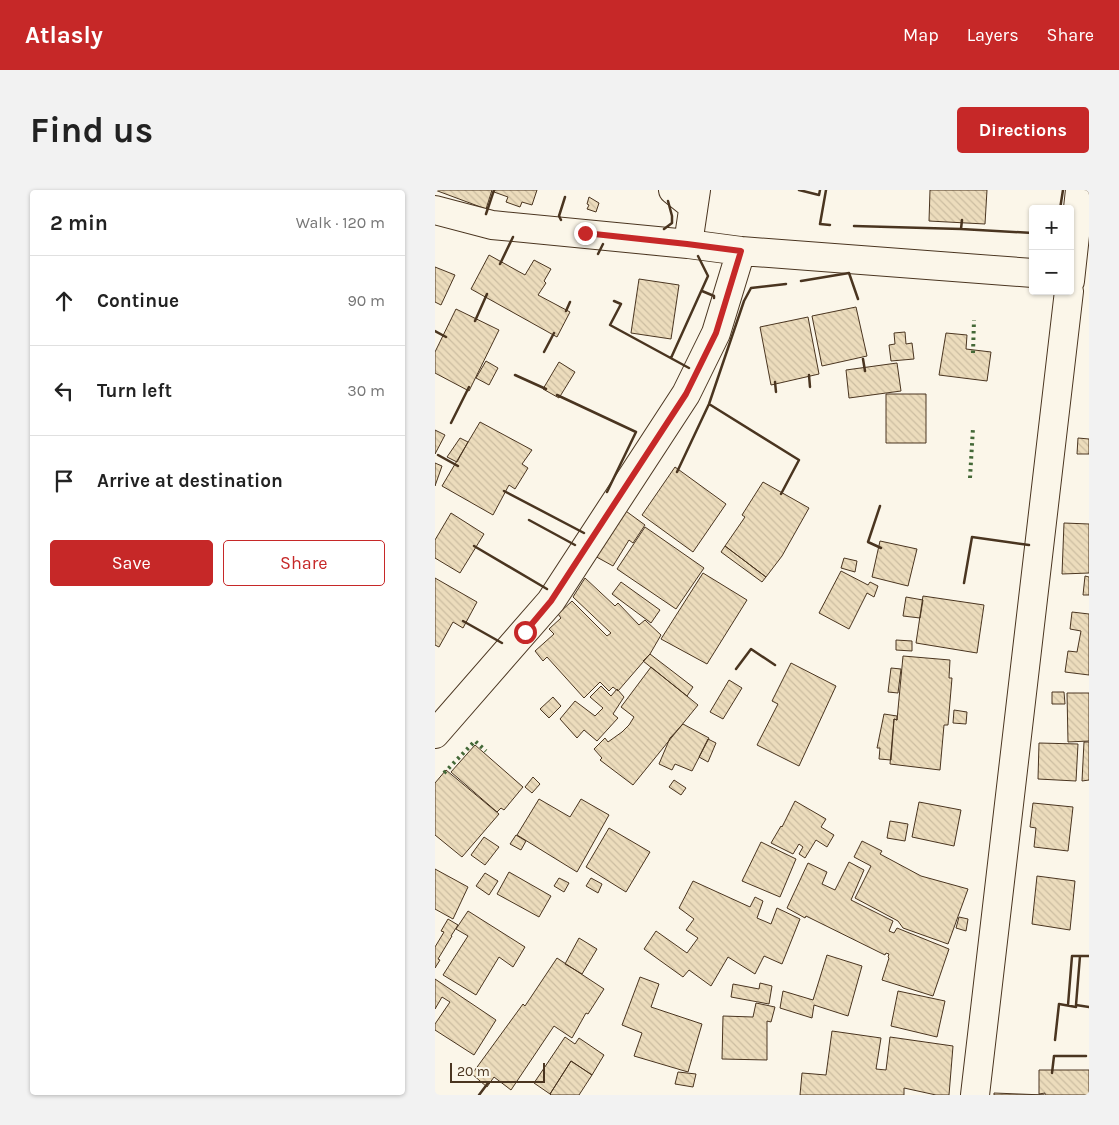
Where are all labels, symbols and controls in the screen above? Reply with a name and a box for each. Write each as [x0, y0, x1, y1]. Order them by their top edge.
text: Atlasly [25, 21, 103, 49]
text: Map [903, 24, 939, 46]
text: Layers [967, 24, 1019, 46]
text: Share [1047, 24, 1094, 46]
button: Directions [957, 107, 1089, 153]
text: Find us [30, 110, 153, 151]
map controls [1029, 205, 1074, 295]
button: + [1029, 205, 1074, 250]
text: 2 min [50, 211, 108, 235]
text: Walk · 120 m [296, 213, 385, 232]
route end [574, 222, 597, 245]
button: − [1029, 250, 1074, 295]
icon: ahead [50, 287, 78, 315]
text: Continue [97, 290, 179, 312]
text: 90 m [347, 291, 385, 310]
icon: left [50, 377, 78, 405]
text: Turn left [97, 380, 172, 402]
text: 30 m [347, 381, 385, 400]
icon: arrive [50, 467, 78, 495]
text: Arrive at destination [97, 470, 283, 492]
button: Save [50, 540, 213, 586]
button: Share [223, 540, 385, 586]
route start [514, 621, 537, 644]
scale bar [450, 1060, 545, 1083]
text: 20 m [457, 1063, 490, 1080]

